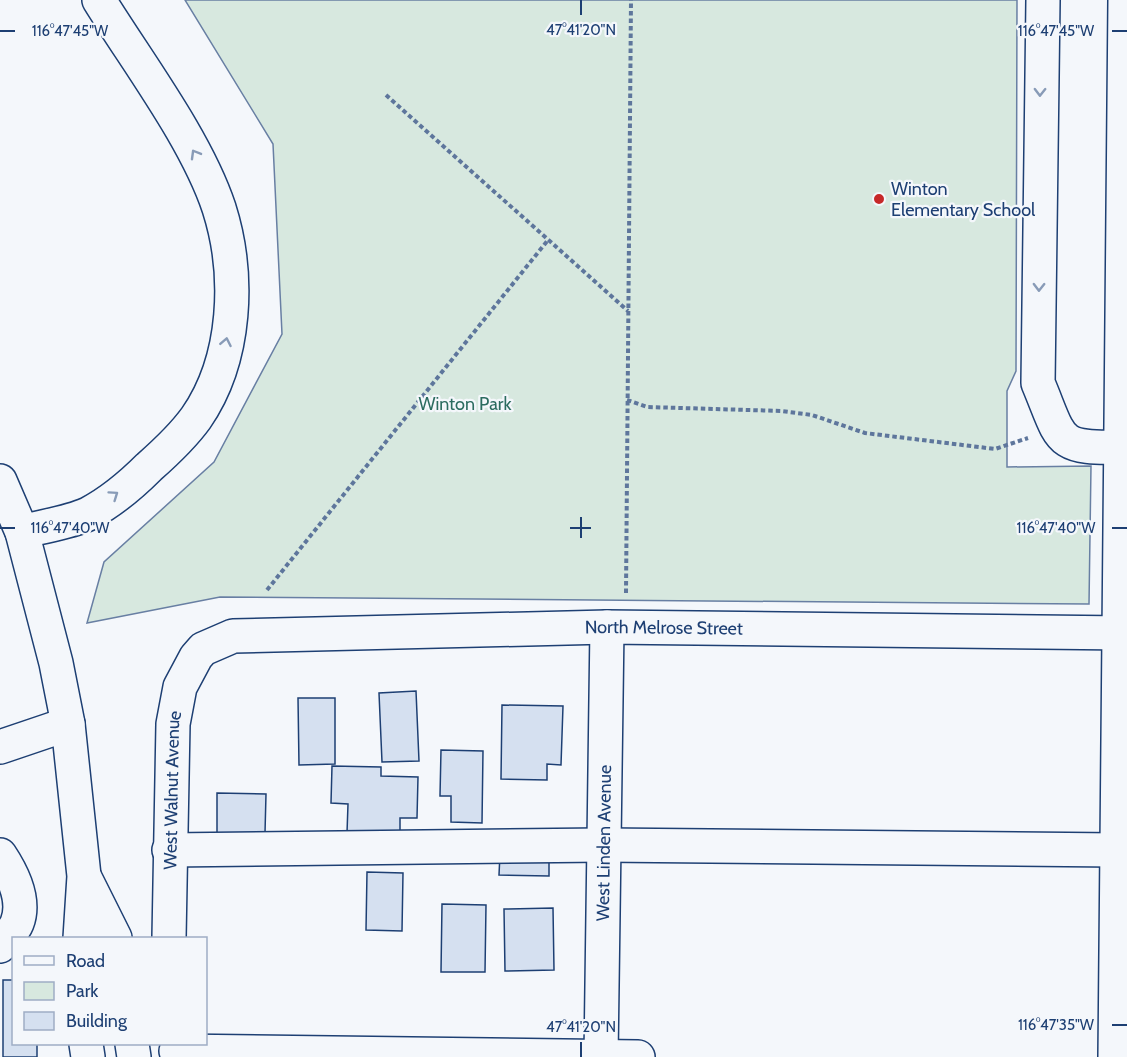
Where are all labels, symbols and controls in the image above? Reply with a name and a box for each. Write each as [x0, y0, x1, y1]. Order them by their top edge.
text: 47°41'20"N [546, 21, 616, 39]
text: 116°47'45"W [32, 22, 109, 40]
text: 116°47'45"W [1018, 22, 1095, 40]
one-way arrow [1034, 87, 1047, 96]
one-way arrow [191, 150, 202, 160]
place label: Winton Elementary School [891, 178, 1036, 221]
marker: Winton Elementary School [872, 192, 886, 206]
one-way arrow [1032, 282, 1045, 291]
one-way arrow [219, 337, 232, 347]
park label: Winton Park [418, 393, 512, 415]
one-way arrow [108, 491, 119, 502]
text: 116°47'40"W [31, 519, 110, 537]
text: 116°47'40"W [1017, 519, 1096, 537]
street label: North Melrose Street [584, 616, 743, 640]
street label: West Walnut Avenue [159, 709, 186, 870]
street label: West Linden Avenue [592, 765, 616, 921]
legend [12, 937, 207, 1045]
text: Road [66, 950, 105, 972]
text: Park [66, 980, 99, 1002]
text: Building [66, 1010, 128, 1032]
text: 116°47'35"W [1018, 1016, 1095, 1034]
text: 47°41'20"N [546, 1018, 616, 1036]

